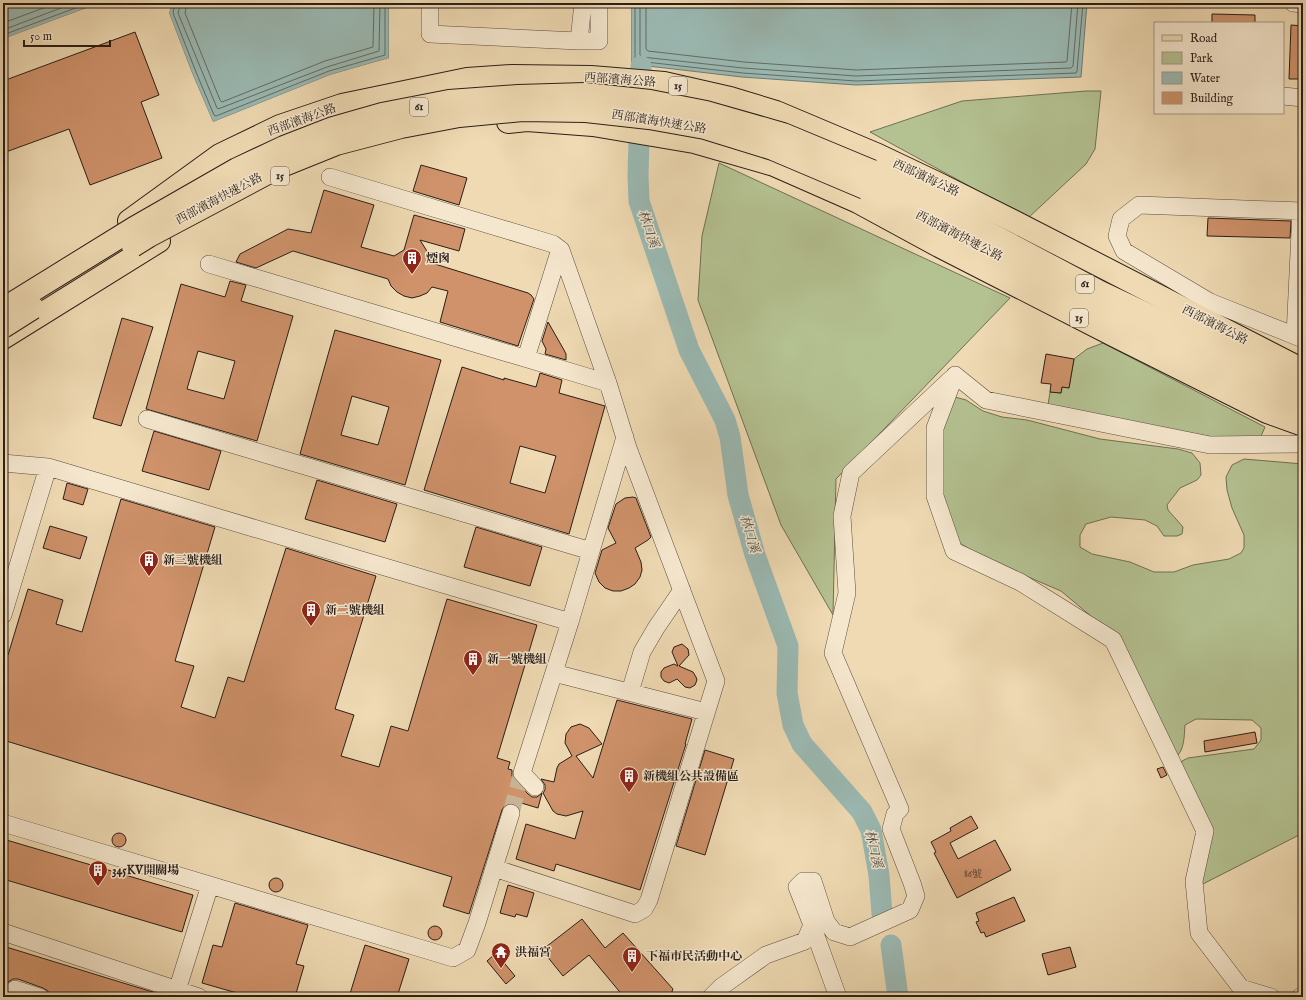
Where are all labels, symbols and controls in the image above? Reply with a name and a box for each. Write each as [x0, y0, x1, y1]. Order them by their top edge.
scale bar [24, 22, 110, 48]
legend [1154, 22, 1284, 114]
text: 50 m [30, 29, 52, 44]
text: Road [1190, 31, 1218, 46]
text: Park [1190, 51, 1213, 66]
street label: 西部濱海公路 [584, 70, 656, 90]
text: Water [1190, 71, 1221, 86]
road number: 15 [669, 77, 687, 95]
text: Building [1190, 91, 1234, 106]
road number: 61 [410, 98, 428, 116]
street label: 西部濱海公路 [266, 101, 338, 139]
street label: 西部濱海快速公路 [610, 107, 708, 137]
street label: 西部濱海公路 [890, 156, 962, 200]
road number: 15 [271, 167, 289, 185]
street label: 西部濱海快速公路 [173, 170, 265, 228]
water label: 林口溪 [634, 208, 663, 252]
street label: 西部濱海快速公路 [913, 208, 1005, 264]
building icon: 煙囪 [401, 247, 423, 275]
place label: 煙囪 [426, 251, 450, 266]
road number: 61 [1076, 275, 1094, 293]
street label: 西部濱海公路 [1180, 302, 1250, 348]
road number: 15 [1070, 309, 1088, 327]
water label: 林口溪 [735, 513, 763, 557]
building icon: 新三號機組 [138, 549, 160, 577]
place label: 新三號機組 [163, 553, 223, 568]
building icon: 新二號機組 [300, 599, 322, 627]
place label: 新二號機組 [325, 603, 385, 618]
building icon: 新一號機組 [462, 648, 484, 676]
place label: 新一號機組 [487, 652, 547, 667]
building icon: 新機組公共設備區 [618, 765, 640, 793]
place label: 新機組公共設備區 [643, 769, 739, 784]
water label: 林口溪 [860, 828, 886, 872]
building icon: 345KV開關場 [87, 859, 109, 887]
place label: 345KV開關場 [112, 863, 179, 878]
house number: 86號 [964, 868, 982, 881]
temple icon: 洪福宮 [490, 941, 512, 969]
place label: 洪福宮 [515, 945, 551, 960]
building icon: 下福市民活動中心 [621, 945, 643, 973]
place label: 下福市民活動中心 [646, 949, 742, 964]

